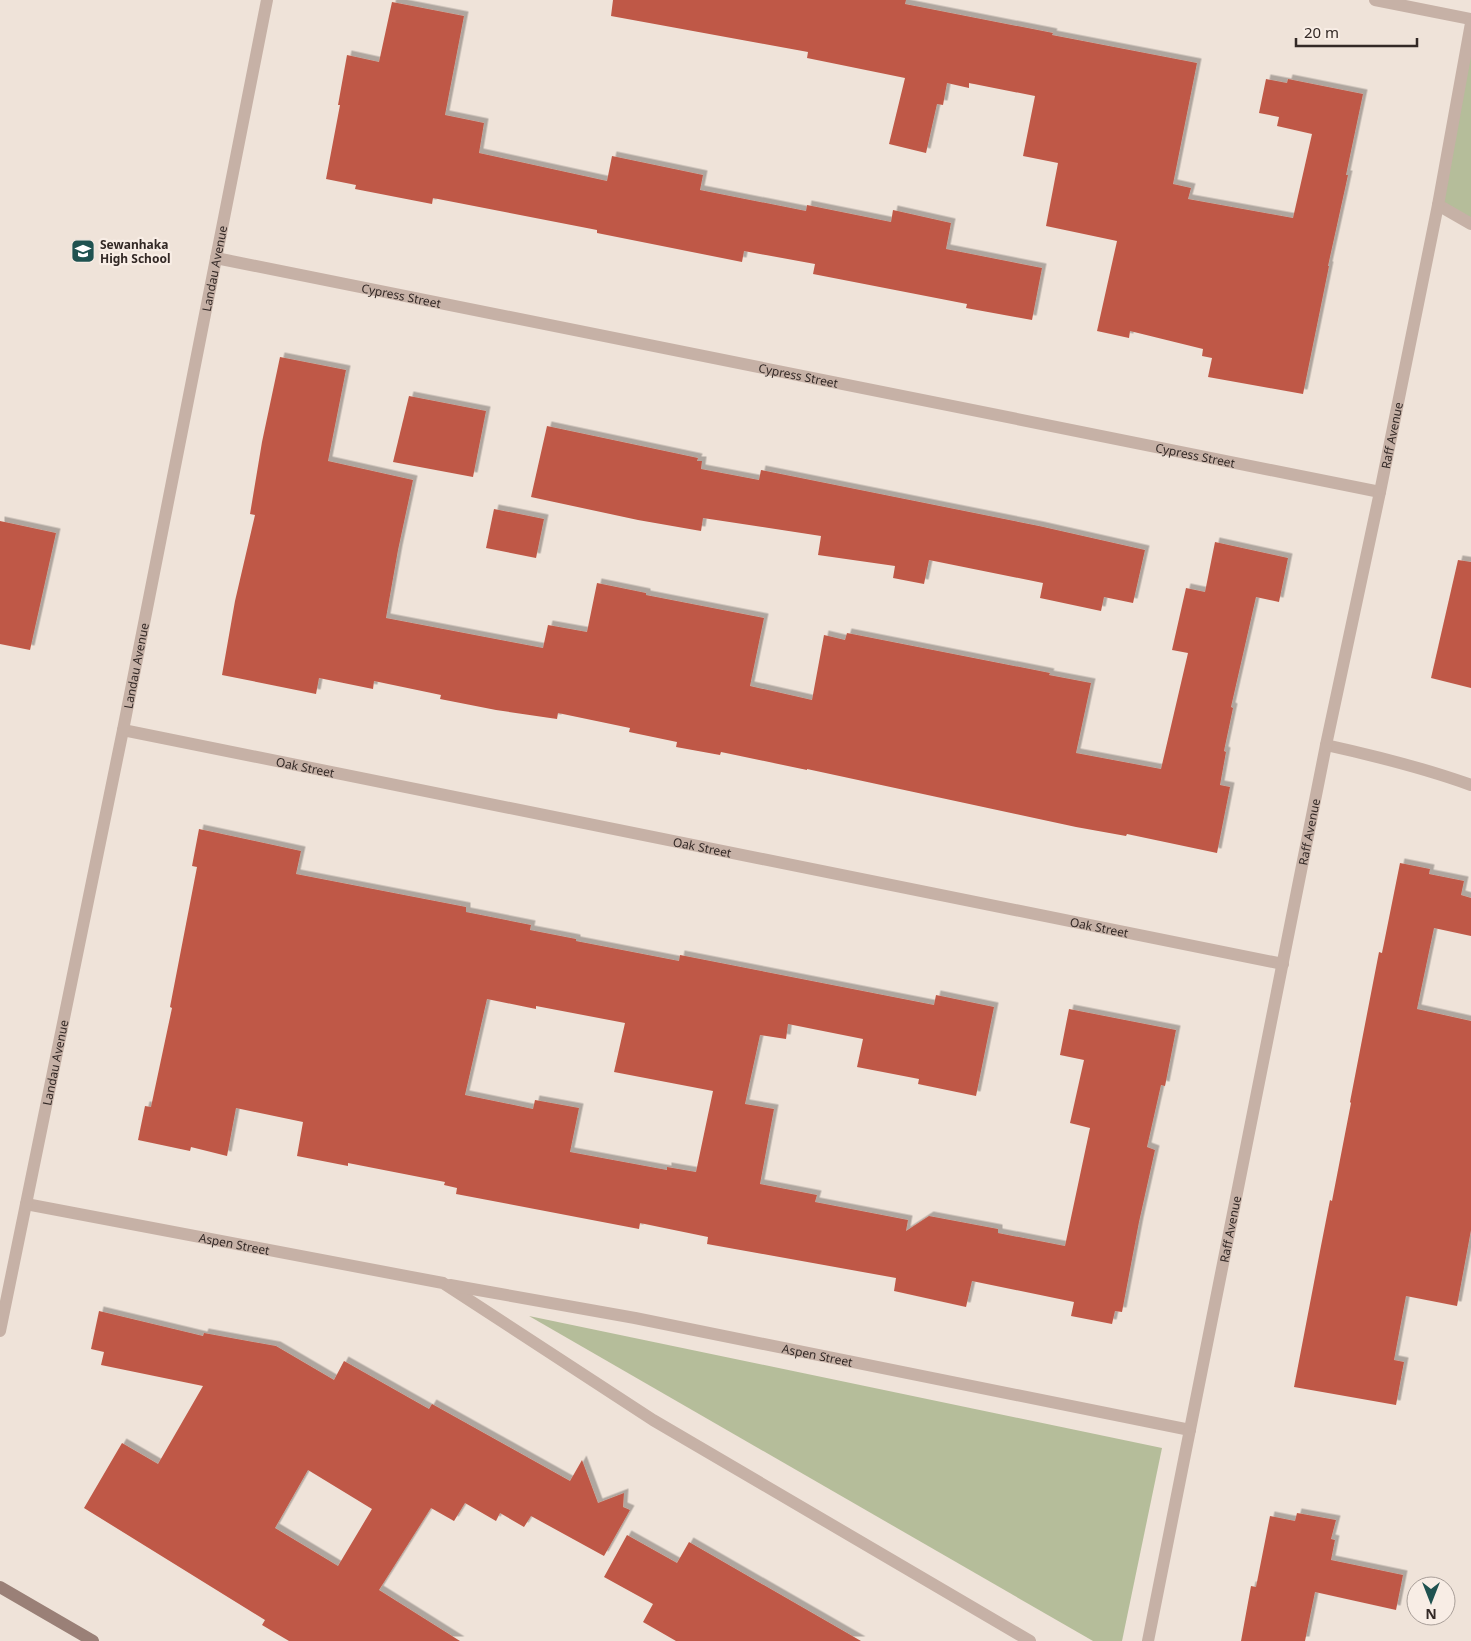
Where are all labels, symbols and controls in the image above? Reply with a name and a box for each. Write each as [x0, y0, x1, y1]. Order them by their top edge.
scale bar [1296, 15, 1417, 47]
text: 20 m [1304, 22, 1339, 42]
street label: Landau Avenue [197, 224, 231, 313]
place label: Sewanhaka High School [100, 236, 170, 267]
school or university icon: Sewanhaka High School [70, 238, 96, 264]
street label: Cypress Street [360, 279, 443, 312]
street label: Cypress Street [757, 359, 840, 391]
street label: Raff Avenue [1376, 400, 1407, 470]
street label: Cypress Street [1154, 439, 1237, 471]
street label: Landau Avenue [119, 621, 153, 710]
street label: Oak Street [275, 753, 337, 781]
street label: Raff Avenue [1294, 797, 1324, 867]
street label: Oak Street [672, 833, 734, 861]
street label: Oak Street [1069, 913, 1131, 941]
street label: Landau Avenue [38, 1018, 72, 1107]
street label: Raff Avenue [1215, 1194, 1245, 1264]
street label: Aspen Street [197, 1228, 272, 1259]
street label: Aspen Street [781, 1339, 855, 1370]
north arrow [1406, 1576, 1456, 1626]
text: N [1425, 1605, 1437, 1624]

